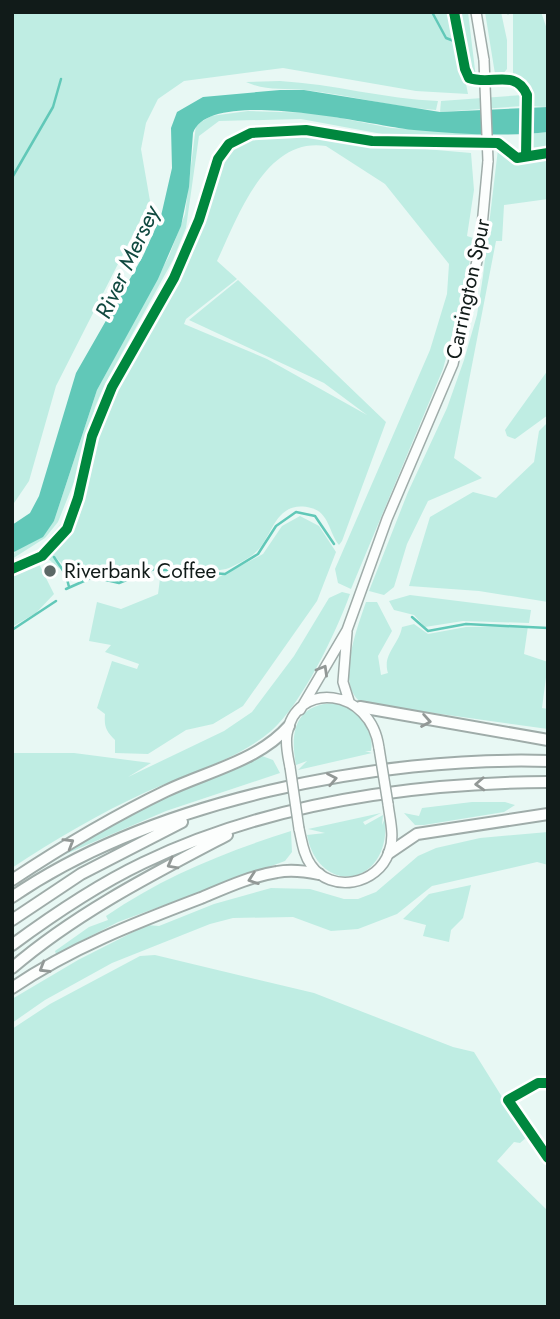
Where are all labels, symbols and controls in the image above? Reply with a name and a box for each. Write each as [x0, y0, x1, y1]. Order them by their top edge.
water label: River Mersey [86, 198, 169, 324]
street label: Carrington Spur [438, 215, 498, 362]
place label: Riverbank Coffee [64, 556, 216, 586]
marker: Riverbank Coffee [42, 563, 58, 579]
one-way arrow [315, 665, 328, 677]
one-way arrow [420, 713, 432, 728]
one-way arrow [326, 773, 338, 788]
one-way arrow [474, 776, 485, 791]
one-way arrow [62, 838, 75, 851]
one-way arrow [167, 856, 179, 869]
one-way arrow [247, 871, 259, 885]
one-way arrow [38, 960, 51, 973]

